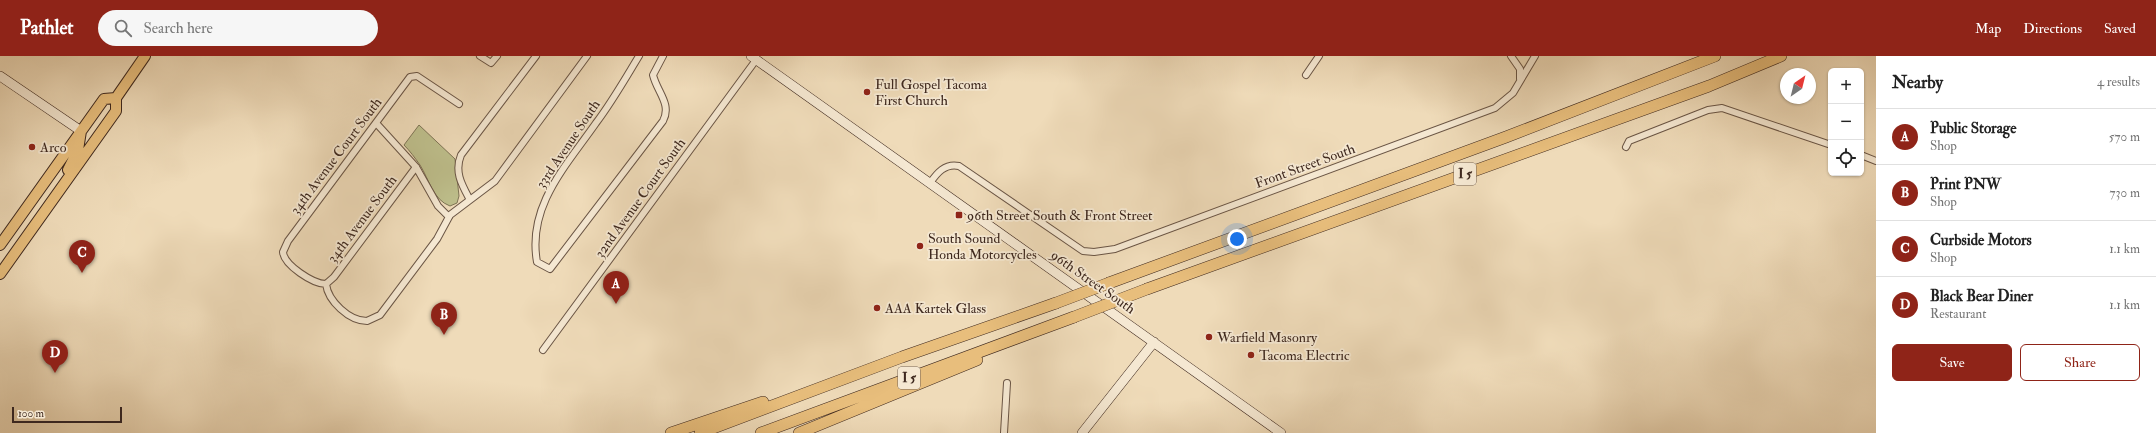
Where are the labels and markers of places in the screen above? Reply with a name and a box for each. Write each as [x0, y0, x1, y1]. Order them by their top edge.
place label: Full Gospel Tacoma First Church [875, 76, 987, 109]
marker: Full Gospel Tacoma First Church [862, 87, 872, 97]
place label: Arco [39, 139, 67, 156]
marker: Arco [27, 142, 37, 152]
place label: 96th Street South & Front Street [966, 207, 1153, 224]
marker: 96th Street South & Front Street [954, 210, 964, 220]
place label: South Sound Honda Motorcycles [928, 230, 1037, 264]
pin: C [69, 240, 95, 273]
marker: South Sound Honda Motorcycles [915, 241, 925, 251]
pin: A [603, 271, 629, 304]
place label: AAA Kartek Glass [884, 300, 986, 317]
pin: B [431, 302, 457, 335]
marker: AAA Kartek Glass [872, 303, 882, 313]
place label: Warfield Masonry [1216, 329, 1318, 347]
marker: Warfield Masonry [1204, 332, 1214, 342]
pin: D [42, 340, 68, 373]
place label: Tacoma Electric [1259, 347, 1350, 364]
marker: Tacoma Electric [1246, 350, 1256, 360]

